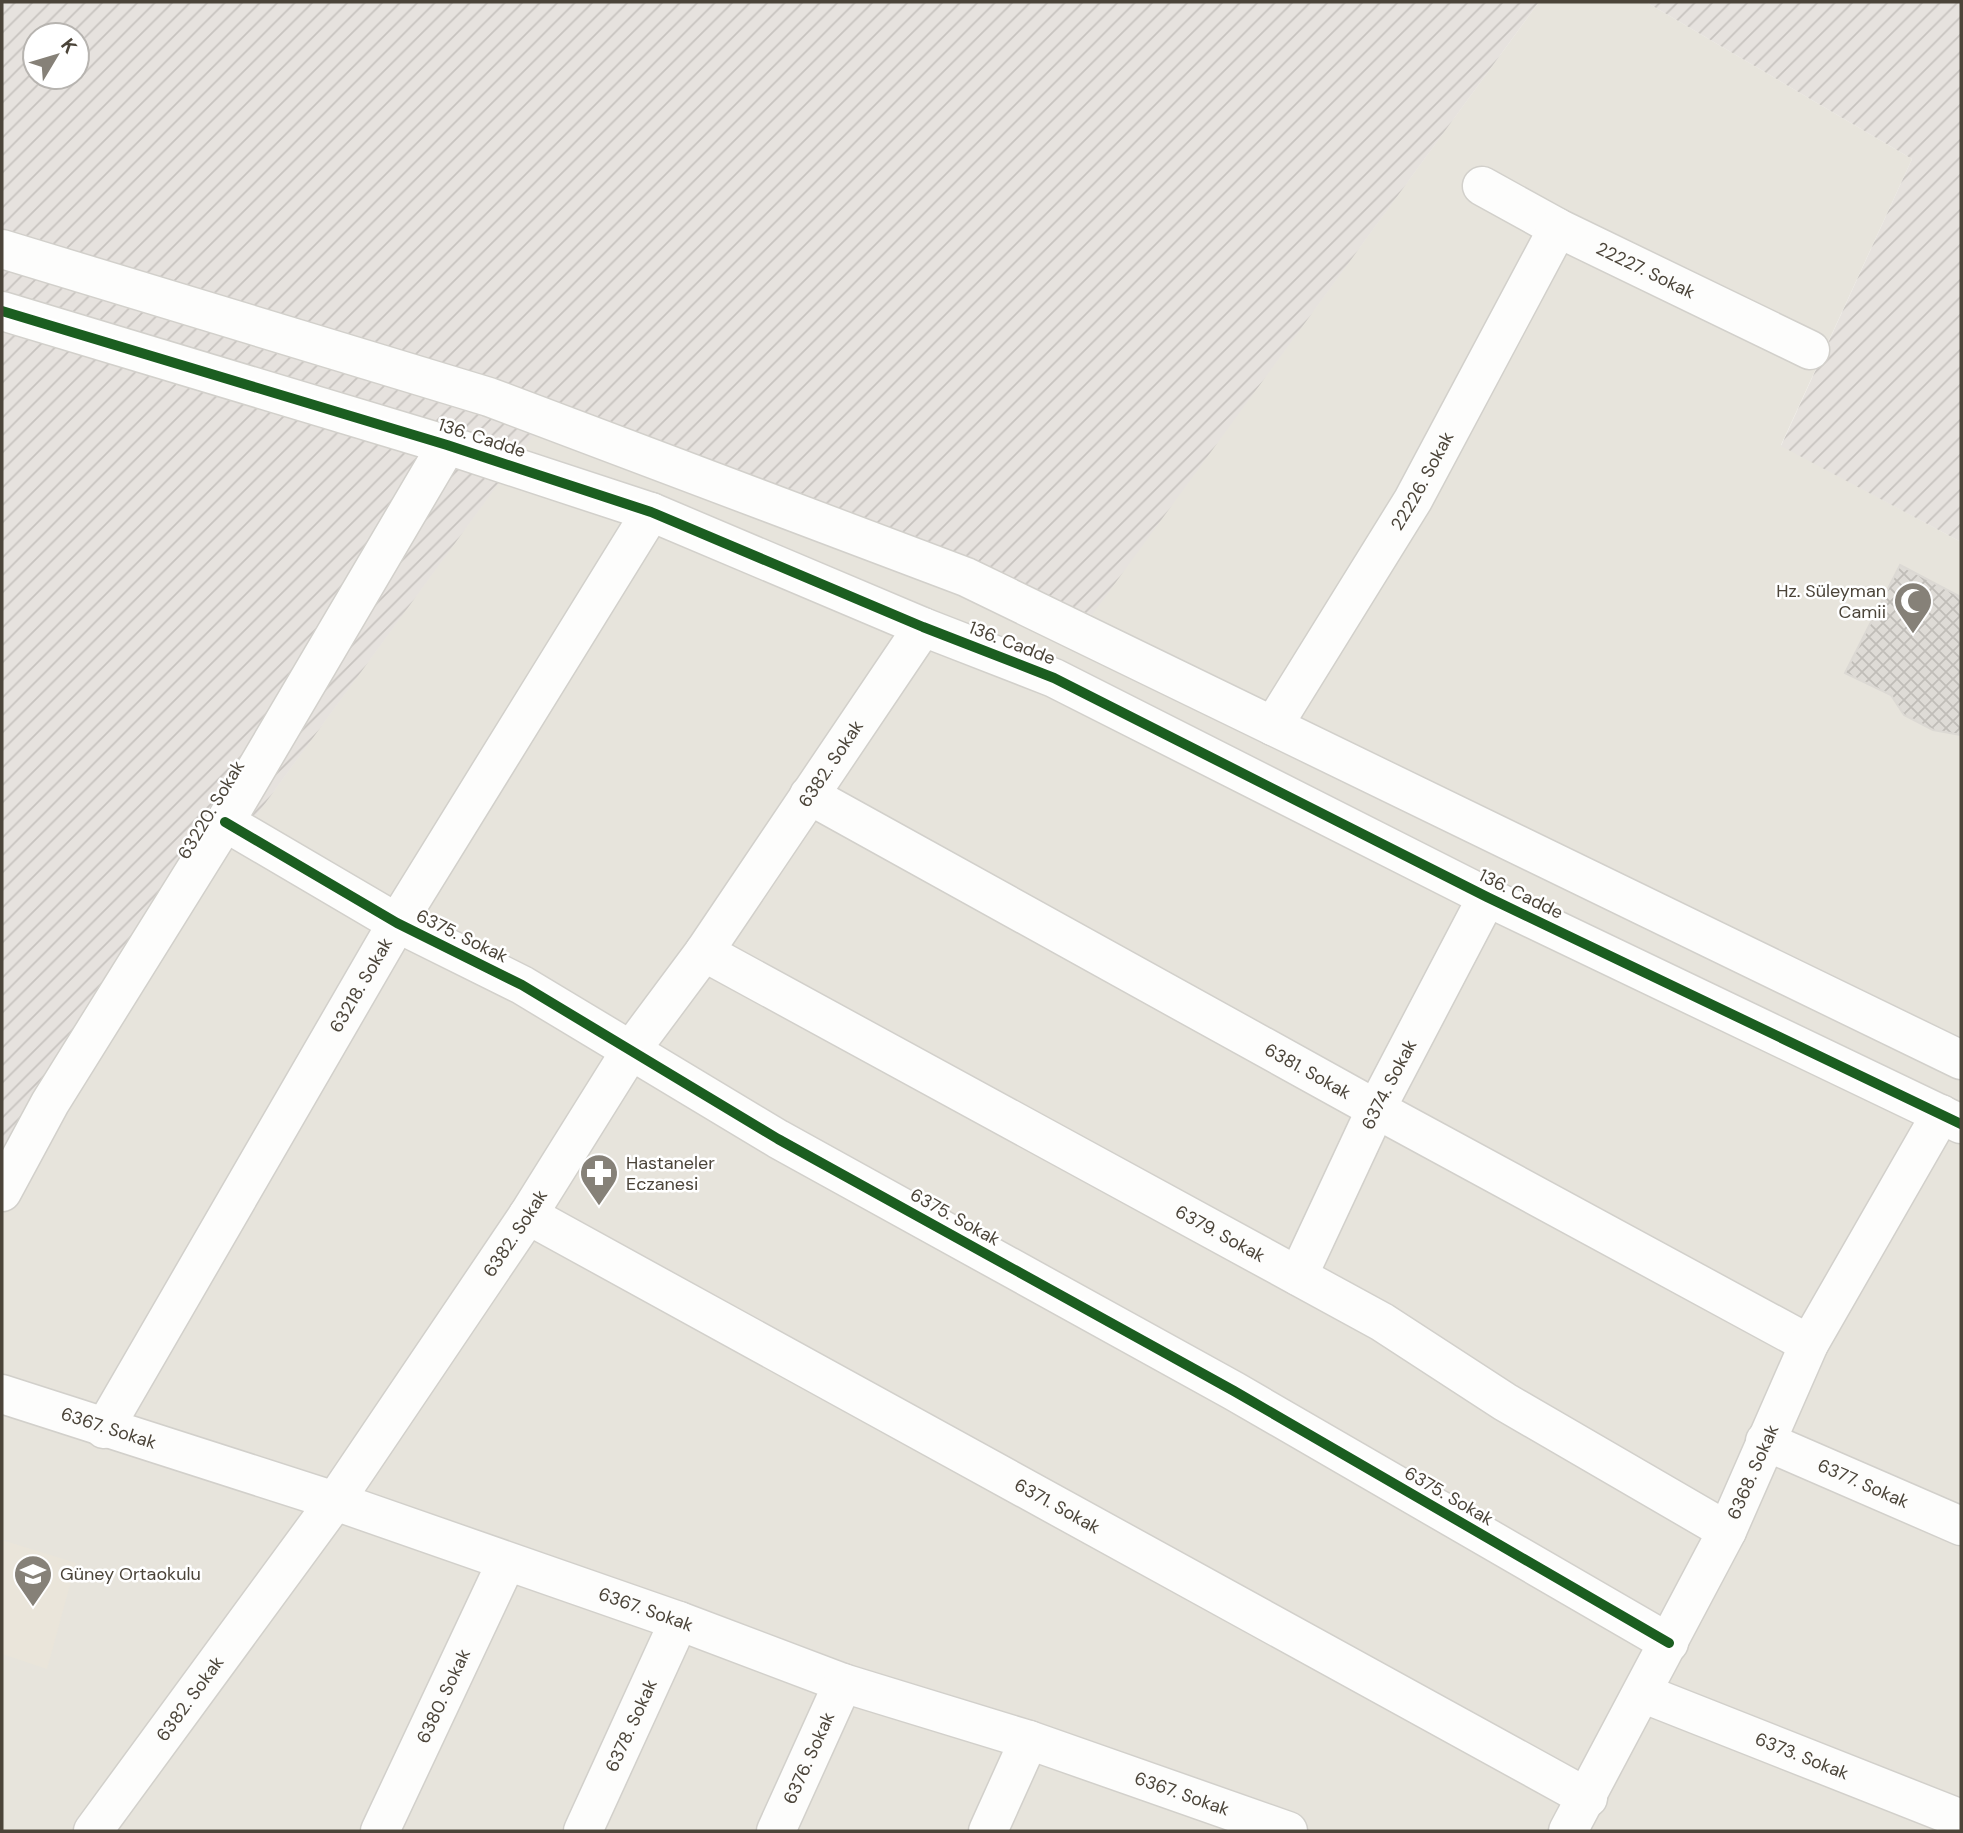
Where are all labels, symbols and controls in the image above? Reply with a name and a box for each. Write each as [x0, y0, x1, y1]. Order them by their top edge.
north arrow [21, 21, 91, 91]
text: K [55, 33, 83, 58]
street label: 22227. Sokak [1592, 236, 1699, 304]
street label: 136. Cadde [435, 413, 529, 463]
street label: 22226. Sokak [1385, 427, 1459, 535]
place label: Hz. Süleyman Camii [1776, 579, 1886, 624]
mosque icon: Hz. Süleyman Camii [1892, 580, 1934, 635]
street label: 136. Cadde [965, 616, 1059, 670]
street label: 6382. Sokak [793, 715, 869, 812]
street label: 63220. Sokak [172, 756, 250, 864]
street label: 136. Cadde [1475, 863, 1567, 925]
street label: 6375. Sokak [412, 904, 512, 968]
street label: 63218. Sokak [324, 933, 398, 1037]
street label: 6374. Sokak [1356, 1035, 1422, 1134]
street label: 6381. Sokak [1260, 1037, 1355, 1105]
place label: Hastaneler Eczanesi [626, 1151, 715, 1196]
pharmacy icon: Hastaneler Eczanesi [578, 1152, 620, 1207]
street label: 6375. Sokak [906, 1182, 1004, 1252]
street label: 6382. Sokak [478, 1185, 553, 1282]
street label: 6379. Sokak [1171, 1199, 1269, 1268]
street label: 6367. Sokak [58, 1402, 159, 1455]
street label: 6368. Sokak [1721, 1421, 1784, 1523]
street label: 6377. Sokak [1814, 1453, 1913, 1514]
street label: 6375. Sokak [1400, 1461, 1498, 1531]
street label: 6371. Sokak [1010, 1473, 1104, 1539]
school or university icon: Güney Ortaokulu [12, 1553, 54, 1608]
place label: Güney Ortaokulu [60, 1562, 201, 1586]
street label: 6367. Sokak [595, 1582, 697, 1637]
street label: 6380. Sokak [411, 1645, 476, 1747]
street label: 6382. Sokak [151, 1651, 229, 1746]
street label: 6378. Sokak [600, 1675, 663, 1776]
street label: 6376. Sokak [778, 1708, 840, 1808]
street label: 6373. Sokak [1752, 1727, 1852, 1786]
street label: 6367. Sokak [1131, 1766, 1232, 1821]

